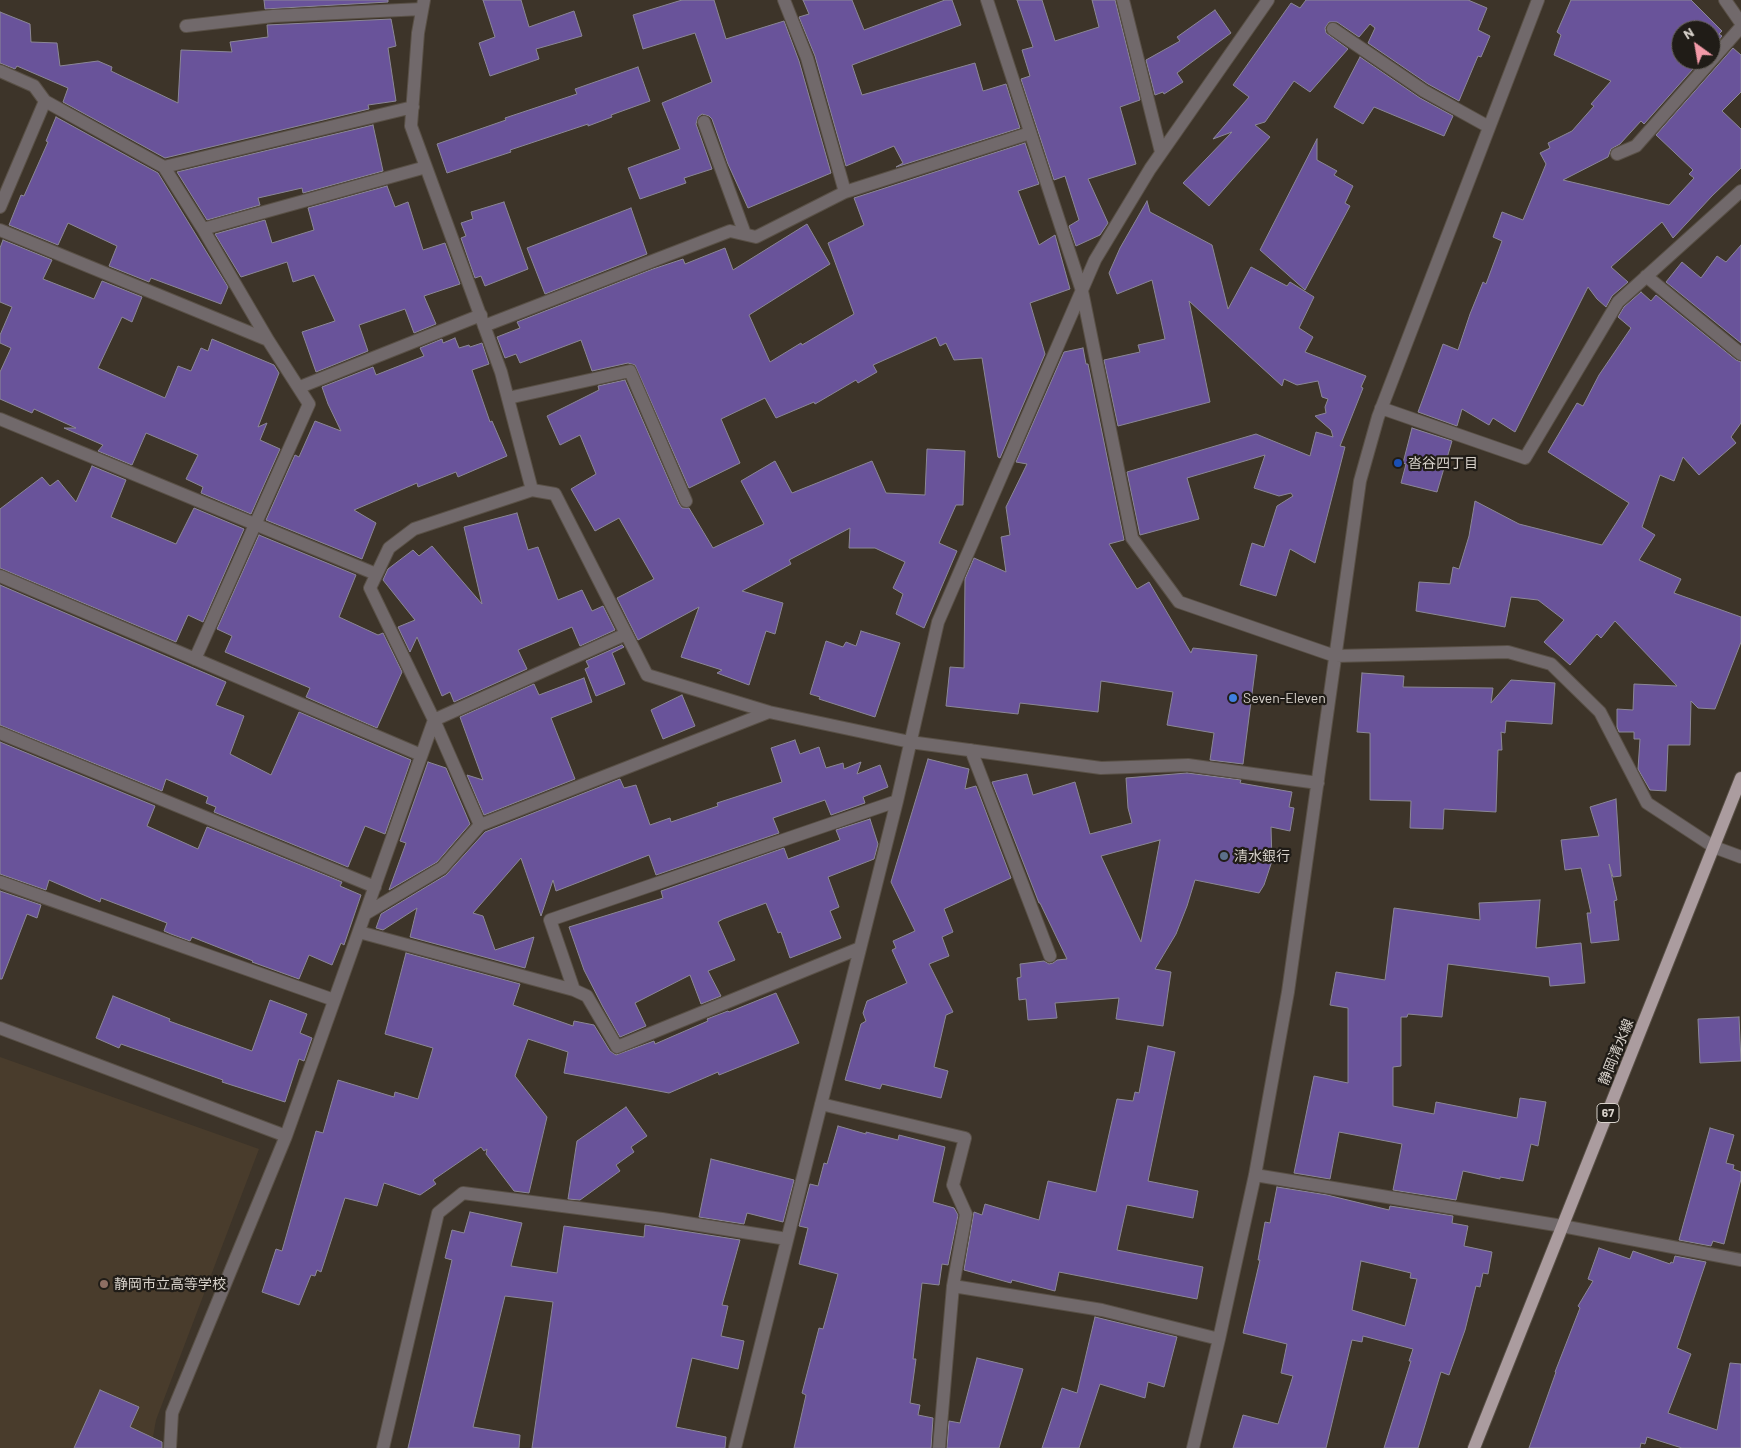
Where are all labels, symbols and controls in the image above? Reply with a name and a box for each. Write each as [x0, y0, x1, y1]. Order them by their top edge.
north arrow [1671, 20, 1721, 70]
text: N [1680, 23, 1697, 42]
place label: 沓谷四丁目 [1408, 455, 1478, 471]
marker: 沓谷四丁目 [1392, 457, 1404, 469]
place label: Seven-Eleven [1243, 690, 1326, 706]
marker: Seven-Eleven [1227, 692, 1239, 704]
place label: 清水銀行 [1234, 848, 1290, 864]
marker: 清水銀行 [1218, 850, 1230, 862]
street label: 静岡清水線 [1595, 1016, 1637, 1088]
road number: 67 [1597, 1104, 1619, 1122]
place label: 静岡市立高等学校 [114, 1276, 226, 1292]
marker: 静岡市立高等学校 [98, 1278, 110, 1290]

